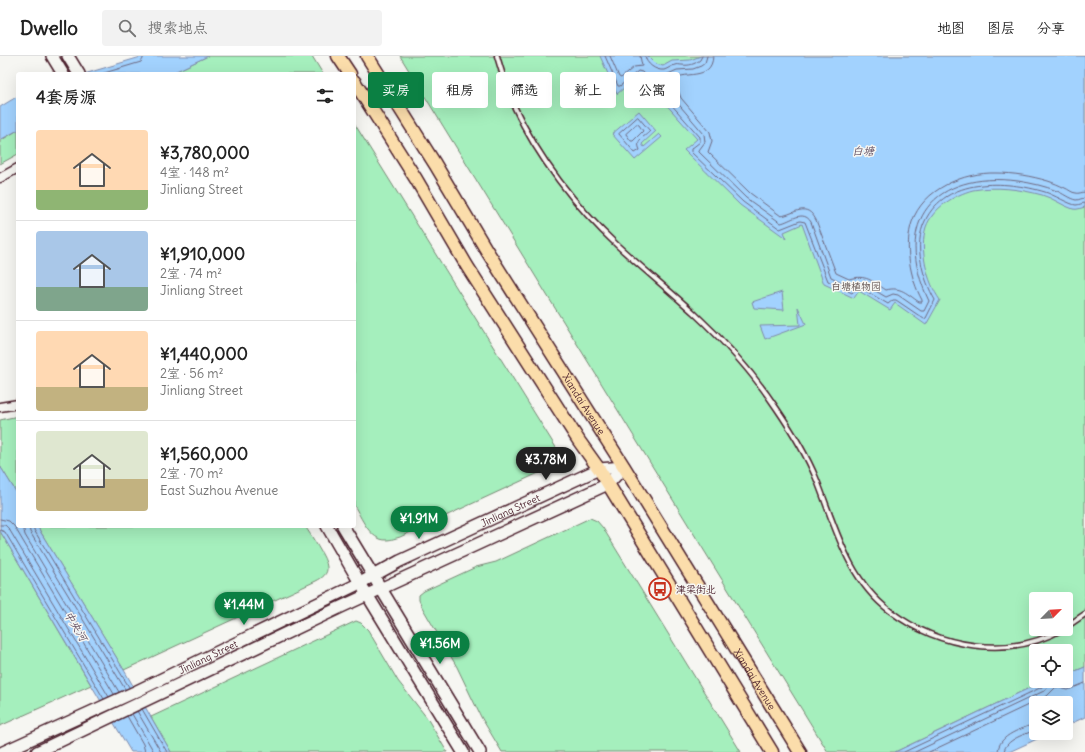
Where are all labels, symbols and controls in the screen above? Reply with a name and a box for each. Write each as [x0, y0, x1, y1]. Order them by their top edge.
search box [102, 10, 382, 46]
text: Dwello [20, 16, 78, 40]
icon: search [116, 17, 138, 39]
text: 搜索地点 [148, 18, 208, 37]
text: 地图 [937, 19, 965, 37]
text: 图层 [987, 19, 1015, 37]
text: 分享 [1037, 19, 1065, 37]
chip: 买房 [368, 72, 424, 108]
chip: 租房 [432, 72, 488, 108]
chip: 筛选 [496, 72, 552, 108]
chip: 新上 [560, 72, 616, 108]
chip: 公寓 [624, 72, 680, 108]
icon: filters [314, 85, 336, 107]
text: 4套房源 [36, 86, 97, 108]
text: ¥3,780,000 [160, 142, 250, 164]
water label: 白塘 [852, 144, 875, 158]
icon: home [68, 146, 116, 194]
text: 4室 · 148 m² [160, 164, 229, 181]
text: Jinliang Street [160, 181, 243, 198]
text: ¥1,910,000 [160, 243, 245, 265]
icon: home [68, 247, 116, 295]
text: 2室 · 74 m² [160, 265, 222, 282]
park label: 白塘植物园 [831, 280, 881, 293]
text: Jinliang Street [160, 282, 243, 299]
text: ¥1,440,000 [160, 343, 248, 365]
icon: home [68, 347, 116, 395]
text: 2室 · 56 m² [160, 365, 224, 382]
street label: Xiandai Avenue [560, 371, 608, 437]
text: Jinliang Street [160, 382, 243, 399]
text: ¥1,560,000 [160, 443, 248, 465]
icon: home [68, 447, 116, 495]
pin: ¥3.78M [513, 447, 579, 481]
text: ¥3.78M [525, 451, 567, 468]
text: 2室 · 70 m² [160, 465, 223, 482]
text: East Suzhou Avenue [160, 482, 278, 499]
street label: Jinliang Street [478, 491, 542, 529]
pin: ¥1.91M [386, 506, 452, 540]
text: ¥1.91M [400, 510, 438, 527]
bus stop icon: 津梁街北 [647, 576, 673, 602]
place label: 津梁街北 [676, 583, 716, 596]
pin: ¥1.44M [211, 592, 277, 626]
north arrow [1029, 592, 1073, 636]
map controls [1029, 592, 1073, 740]
text: ¥1.44M [224, 596, 264, 613]
water label: 中央河 [62, 608, 92, 645]
pin: ¥1.56M [407, 631, 473, 665]
text: ¥1.56M [420, 635, 461, 652]
street label: Jinliang Street [176, 637, 240, 676]
button: locate [1029, 644, 1073, 688]
street label: Xiandai Avenue [731, 646, 779, 712]
button: layers [1029, 696, 1073, 740]

